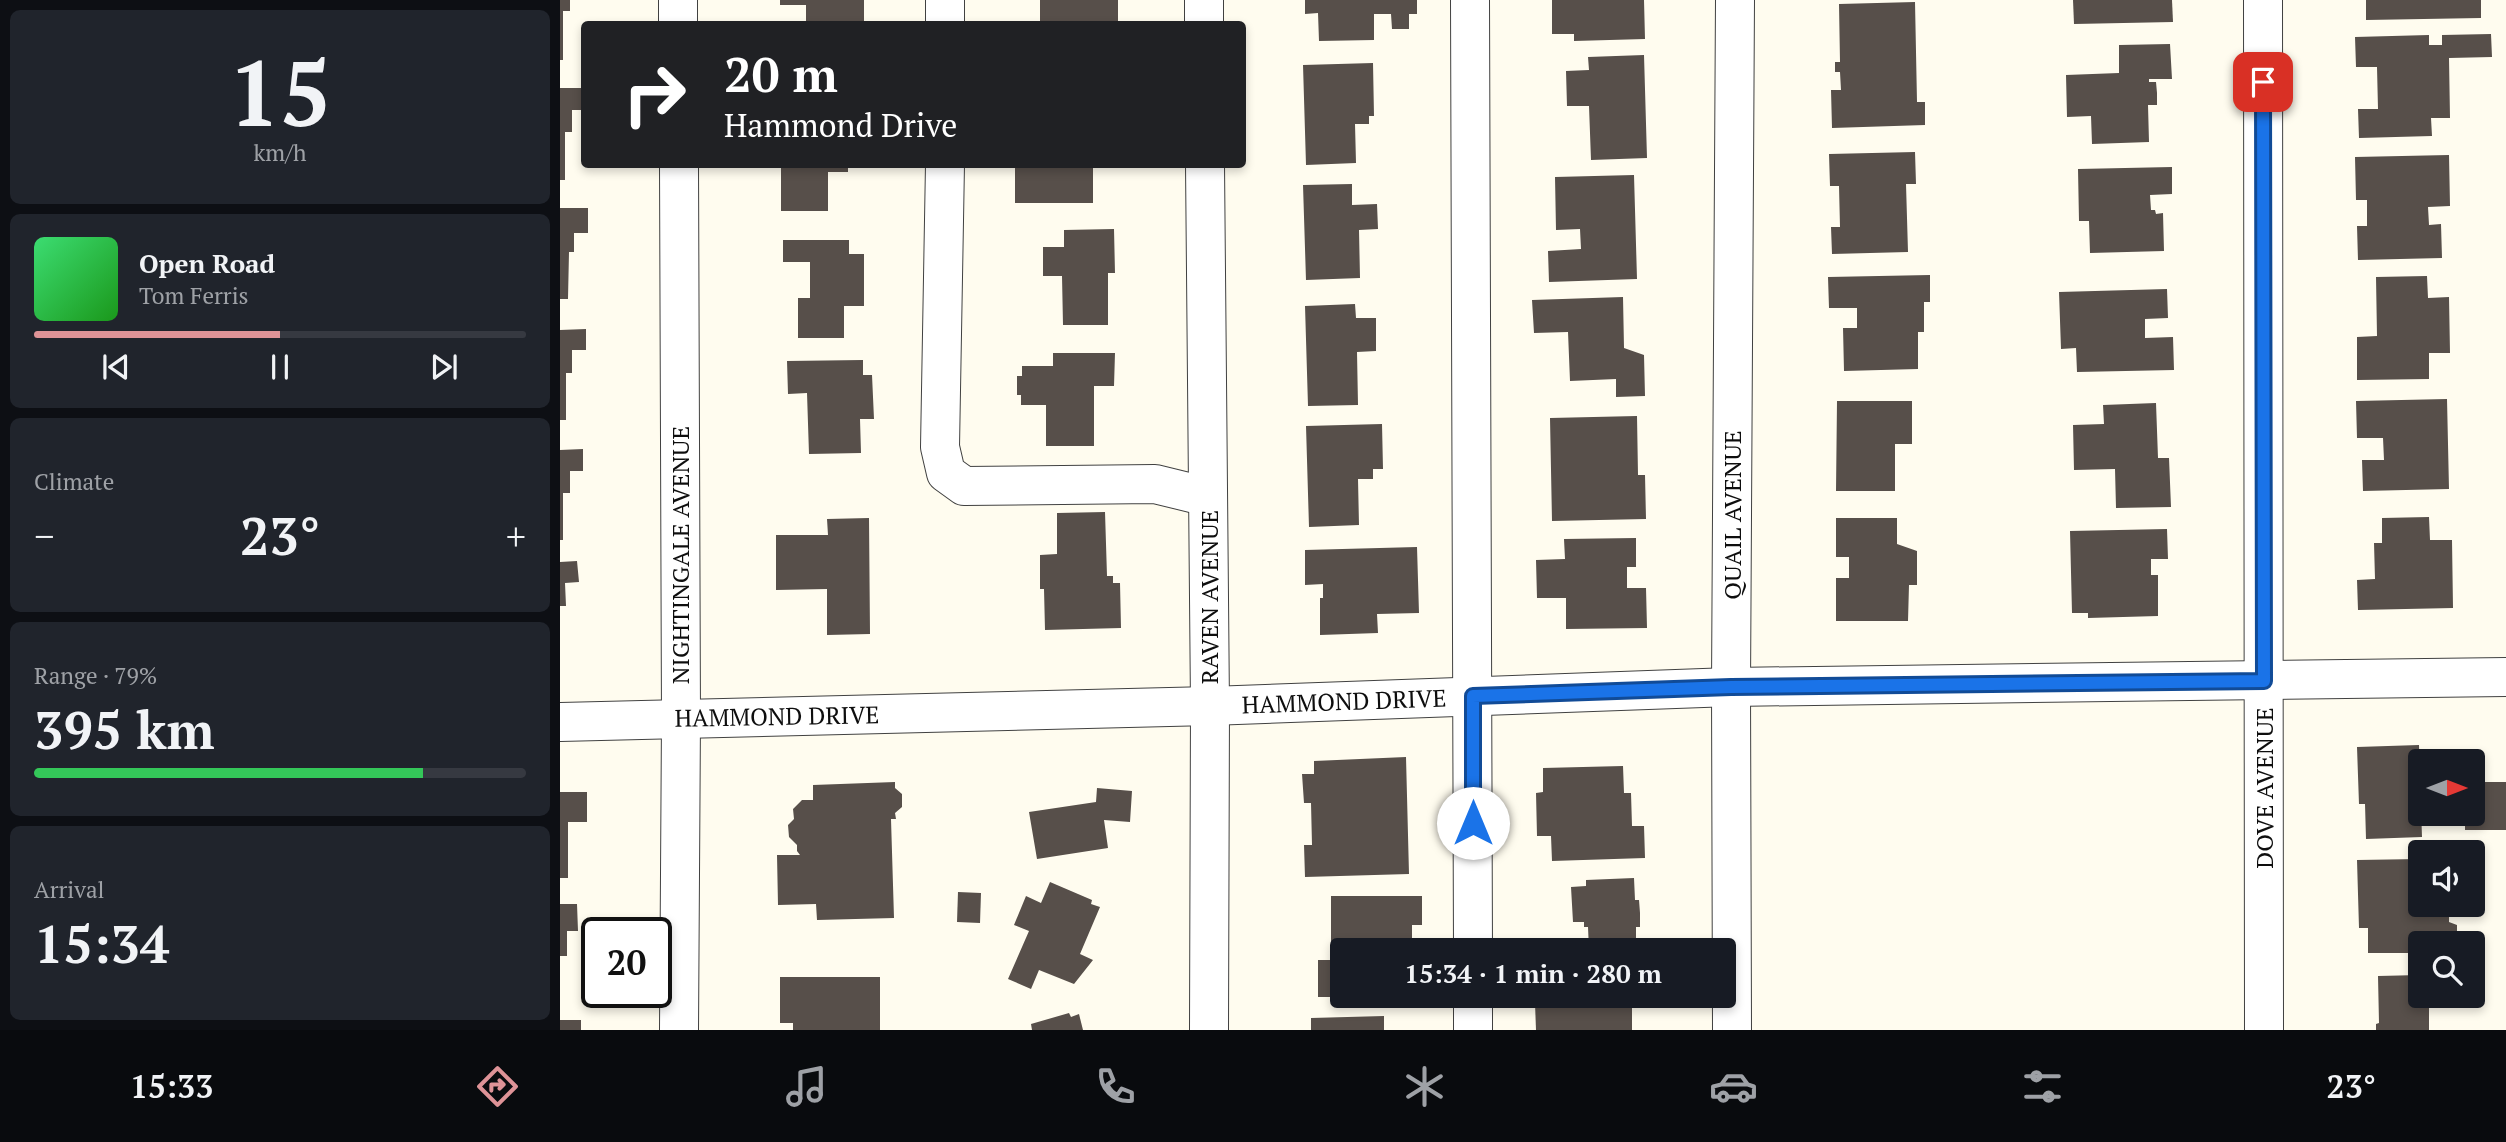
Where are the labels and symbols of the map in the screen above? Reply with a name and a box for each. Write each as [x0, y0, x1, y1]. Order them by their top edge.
pin [2233, 52, 2293, 112]
street label: NIGHTINGALE AVENUE [664, 426, 696, 684]
street label: QUAIL AVENUE [1716, 430, 1748, 600]
street label: RAVEN AVENUE [1193, 510, 1225, 684]
street label: HAMMOND DRIVE [1241, 681, 1447, 721]
street label: HAMMOND DRIVE [674, 698, 880, 734]
street label: DOVE AVENUE [2248, 707, 2280, 869]
north arrow [2408, 749, 2485, 826]
position arrow [1436, 786, 1510, 860]
speed limit sign: 20 [581, 917, 672, 1008]

